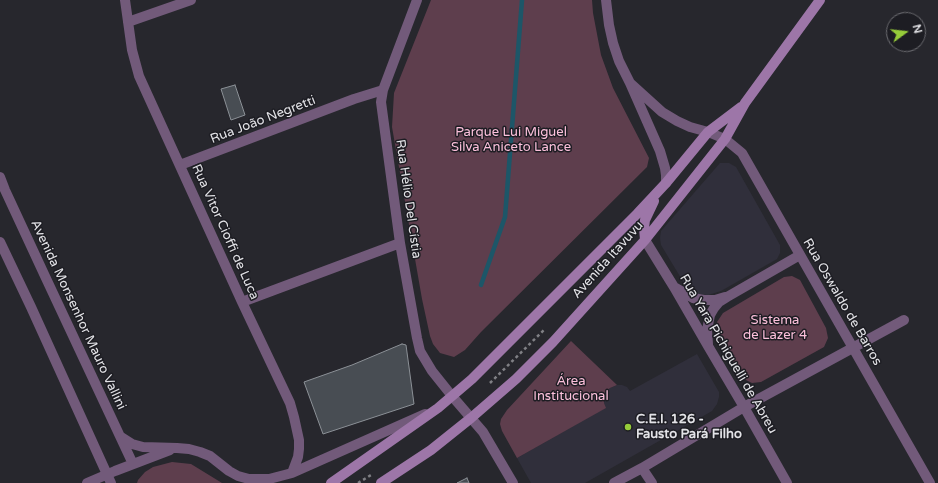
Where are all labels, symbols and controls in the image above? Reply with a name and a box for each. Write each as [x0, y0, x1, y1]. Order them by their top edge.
north arrow [886, 12, 926, 52]
text: N [910, 23, 925, 35]
street label: Rua João Negretti [208, 93, 318, 147]
park label: Parque Lui Miguel Silva Aniceto Lance [451, 125, 571, 156]
street label: Rua Hélio Del Cístia [392, 138, 424, 260]
street label: Rua Vitor Cioffi de Luca [188, 162, 262, 302]
street label: Avenida Monsenhor Mauro Vallini [27, 218, 129, 412]
street label: Avenida Itavuvu [569, 218, 647, 302]
street label: Rua Oswaldo de Barros [799, 236, 885, 368]
street label: Rua Yara Pichiguelli de Abreu [676, 272, 780, 436]
park label: Sistema de Lazer 4 [743, 313, 807, 344]
park label: Área Institucional [533, 374, 609, 405]
place label: C.E.I. 126 - Fausto Pará Filho [636, 412, 742, 443]
marker: C.E.I. 126 - Fausto Pará Filho [623, 422, 633, 432]

